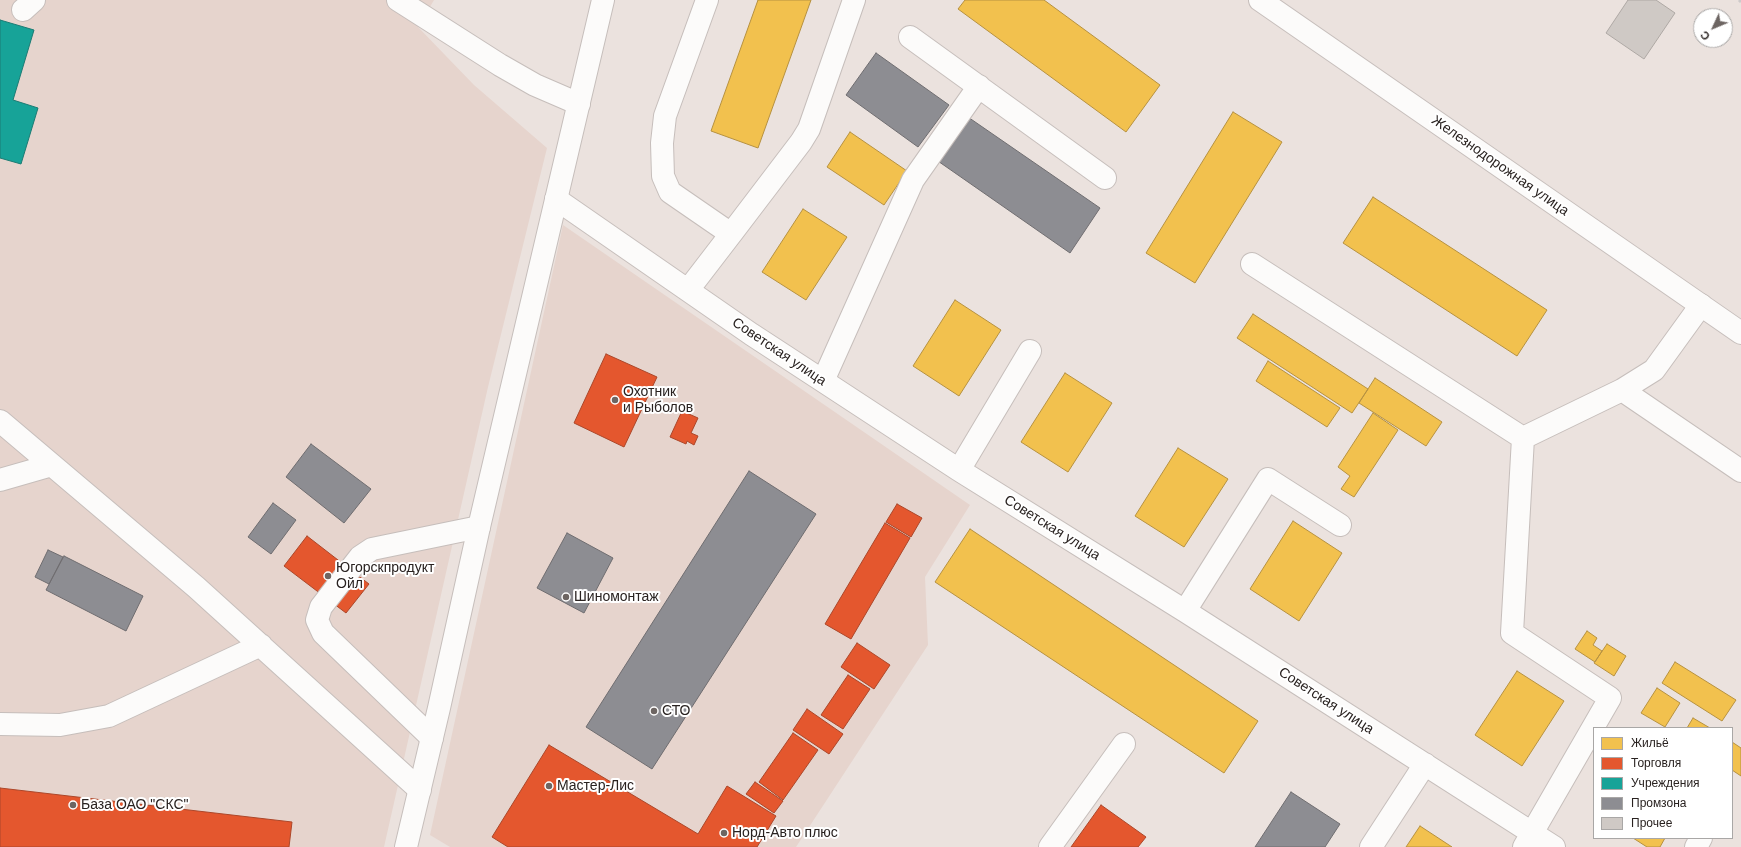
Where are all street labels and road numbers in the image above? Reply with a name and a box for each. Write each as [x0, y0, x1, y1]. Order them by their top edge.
street label: Железнодорожная улица [1428, 112, 1572, 220]
street label: Советская улица [729, 314, 829, 390]
street label: Советская улица [1001, 492, 1103, 564]
street label: Советская улица [1275, 664, 1377, 738]

